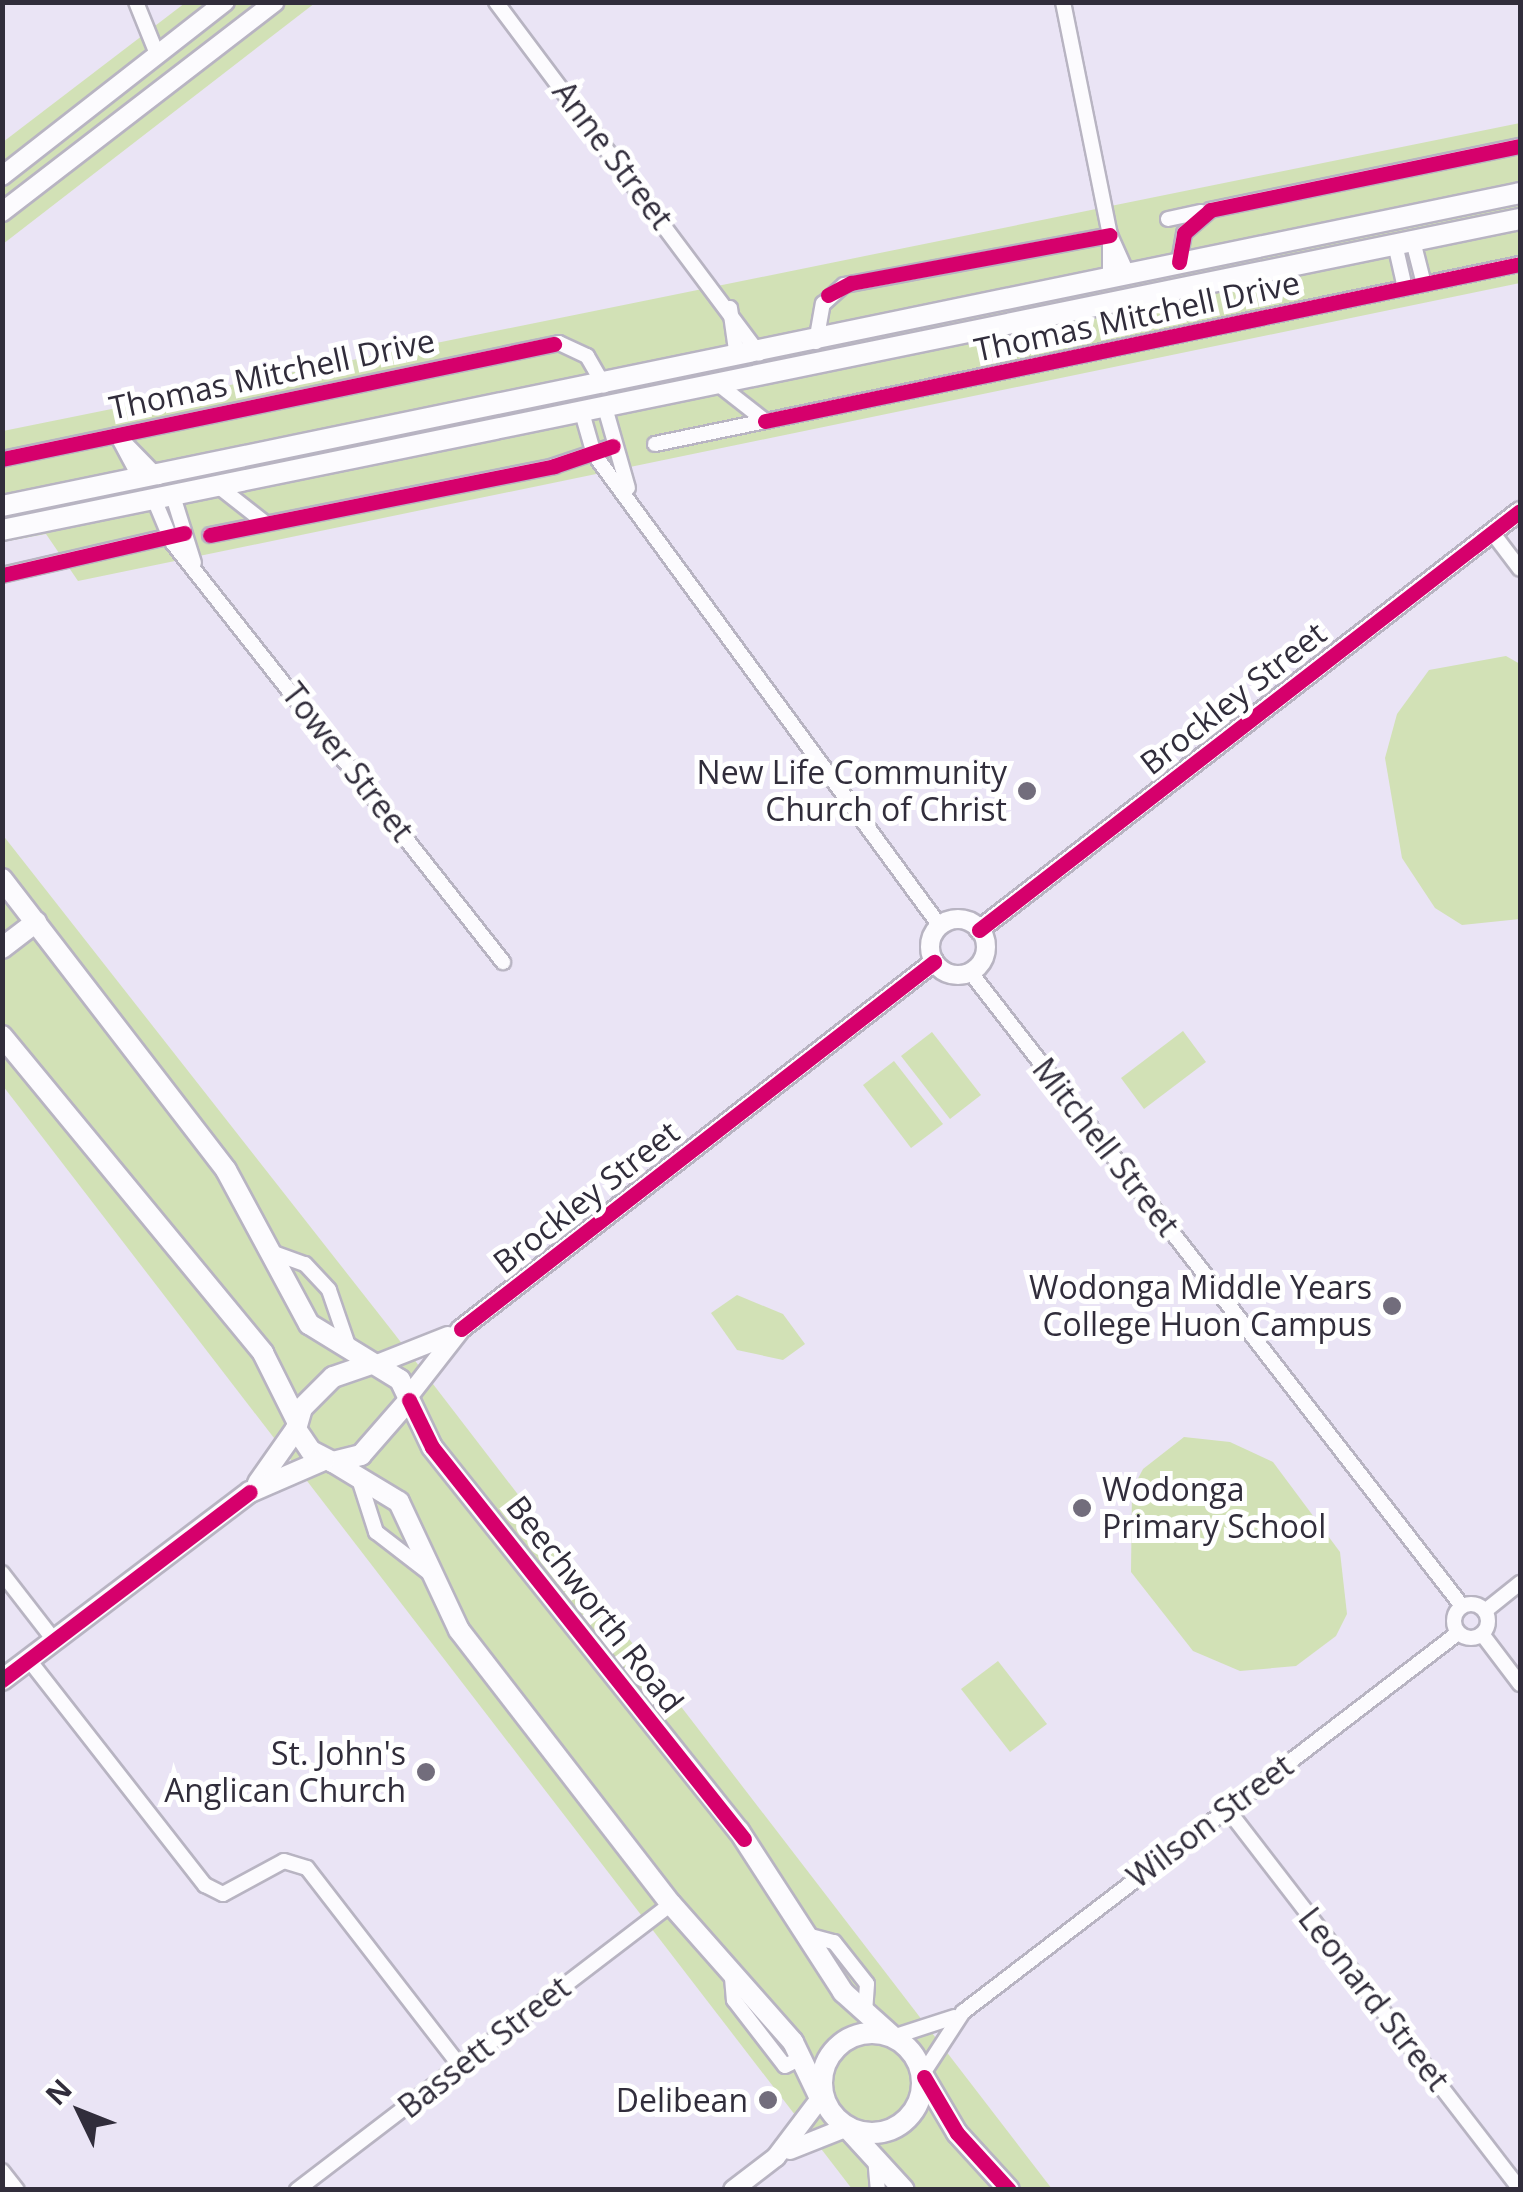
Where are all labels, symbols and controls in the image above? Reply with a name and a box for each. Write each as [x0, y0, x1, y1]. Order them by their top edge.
street label: Anne Street [545, 74, 681, 236]
street label: Thomas Mitchell Drive [971, 263, 1303, 369]
street label: Thomas Mitchell Drive [106, 321, 438, 427]
street label: Brockley Street [1133, 614, 1333, 782]
street label: Tower Street [274, 675, 422, 849]
place label: New Life Community Church of Christ [697, 754, 1007, 829]
marker: New Life Community Church of Christ [1016, 780, 1038, 802]
street label: Mitchell Street [1025, 1050, 1187, 1244]
street label: Brockley Street [486, 1113, 686, 1281]
place label: Wodonga Middle Years College Huon Campus [1029, 1269, 1372, 1344]
marker: Wodonga Middle Years College Huon Campus [1381, 1295, 1403, 1317]
place label: Wodonga Primary School [1102, 1471, 1326, 1546]
street label: Beechworth Road [498, 1488, 692, 1720]
marker: Wodonga Primary School [1071, 1497, 1093, 1519]
place label: St. John's Anglican Church [164, 1735, 406, 1810]
street label: Wilson Street [1120, 1746, 1300, 1896]
marker: St. John's Anglican Church [415, 1761, 437, 1783]
street label: Leonard Street [1291, 1900, 1457, 2098]
street label: Bassett Street [390, 1968, 578, 2126]
north arrow [30, 2062, 130, 2162]
text: N [36, 2070, 80, 2113]
place label: Delibean [616, 2081, 748, 2119]
marker: Delibean [757, 2089, 779, 2111]

